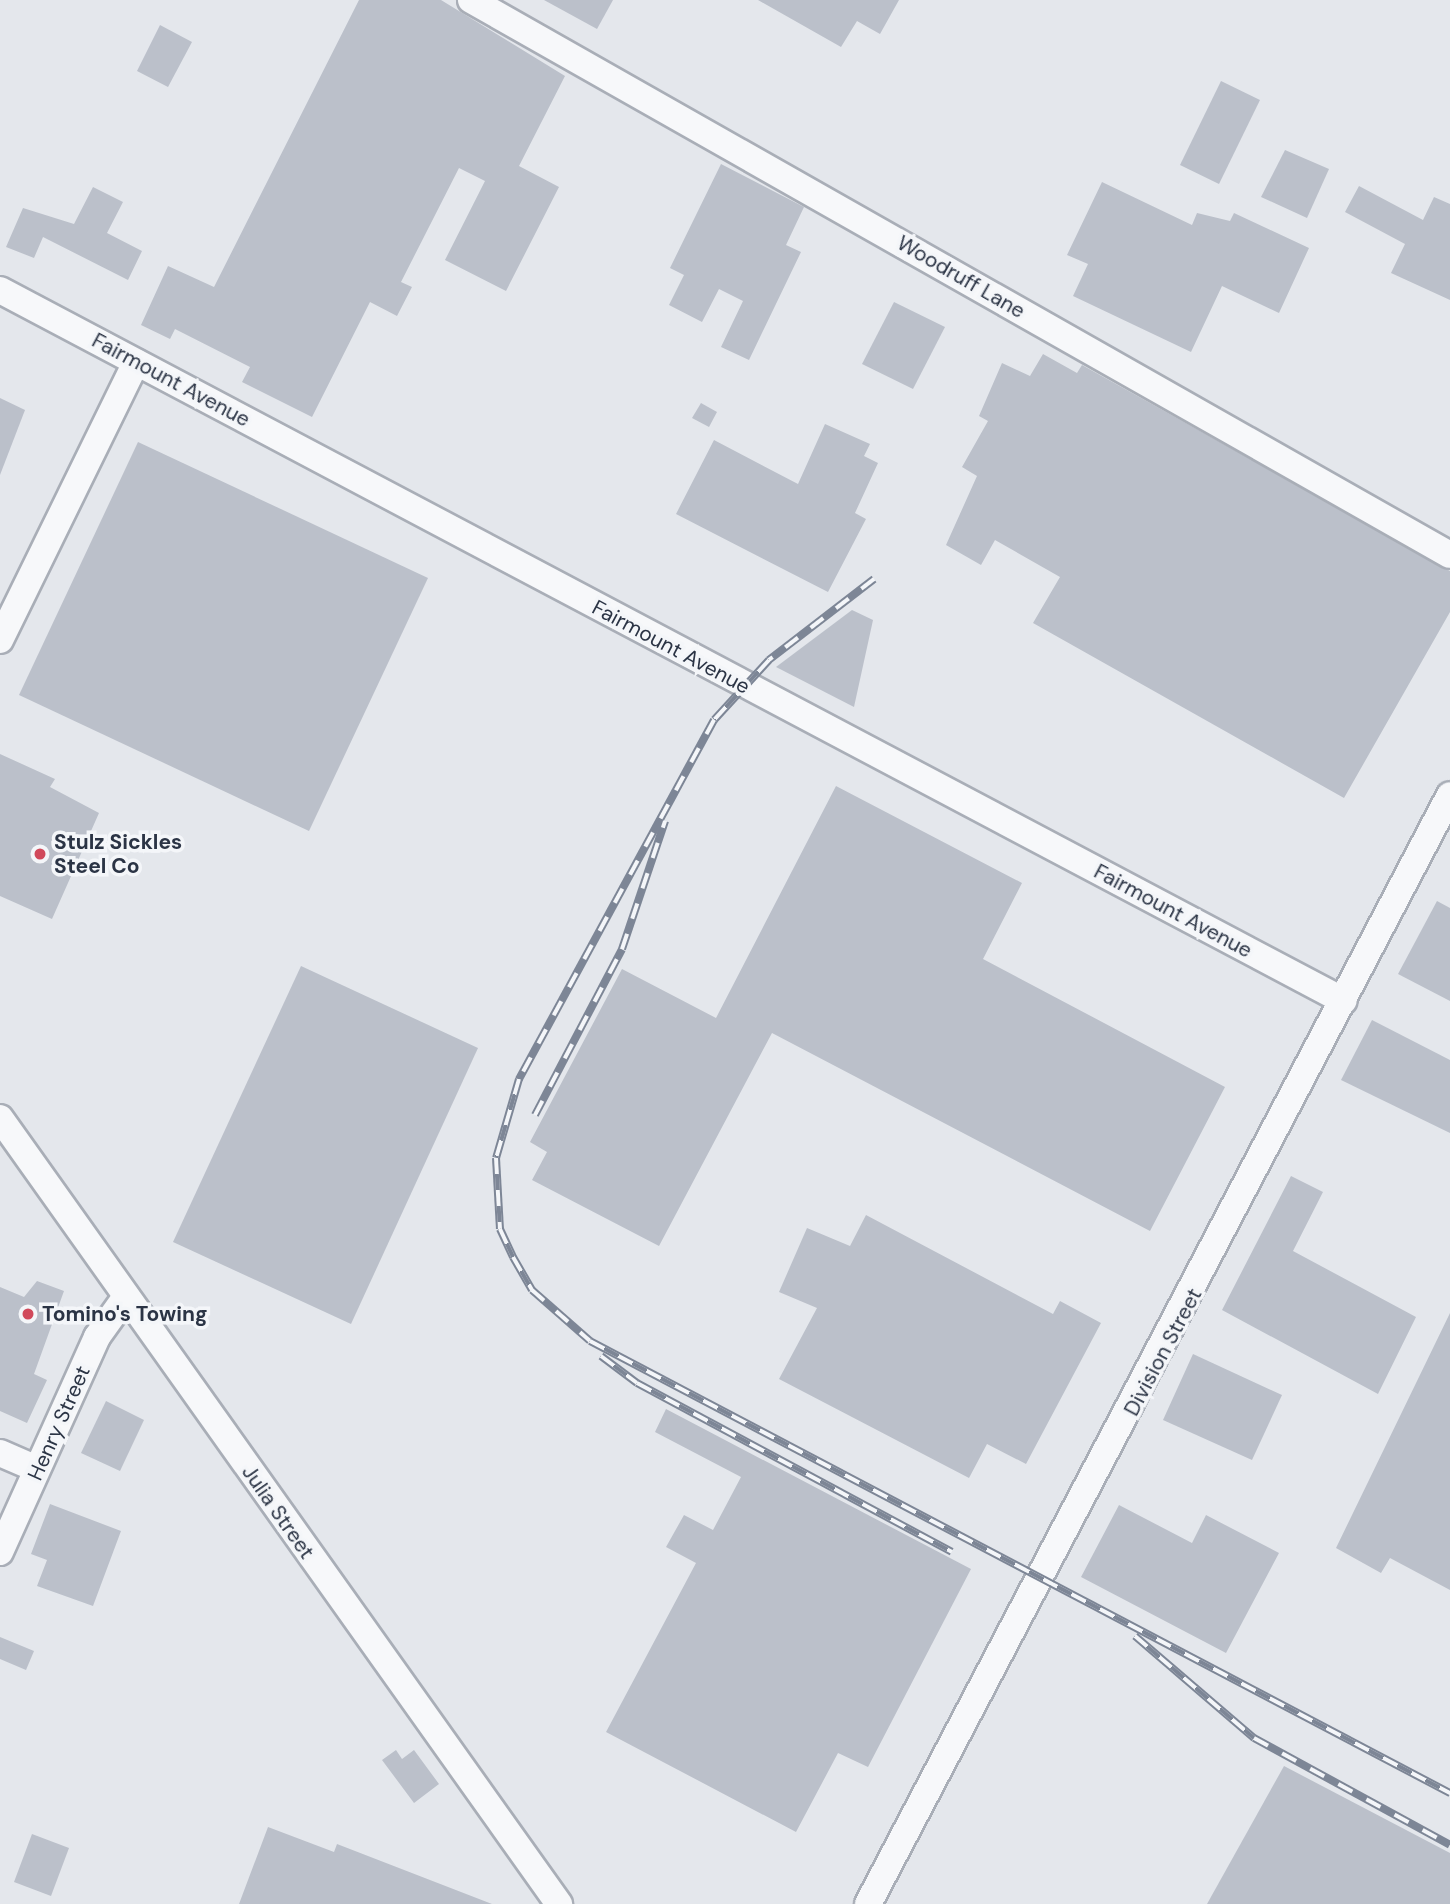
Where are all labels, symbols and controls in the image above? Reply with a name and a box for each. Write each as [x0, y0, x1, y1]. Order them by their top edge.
street label: Woodruff Lane [893, 230, 1029, 324]
street label: Fairmount Avenue [88, 328, 254, 432]
street label: Fairmount Avenue [588, 595, 754, 699]
place label: Stulz Sickles Steel Co [54, 829, 182, 879]
marker: Stulz Sickles Steel Co [32, 846, 48, 862]
street label: Fairmount Avenue [1090, 859, 1256, 963]
street label: Division Street [1119, 1284, 1207, 1420]
place label: Tomino's Towing [42, 1301, 207, 1327]
marker: Tomino's Towing [20, 1306, 36, 1322]
street label: Henry Street [23, 1362, 95, 1484]
street label: Julia Street [236, 1460, 320, 1564]

